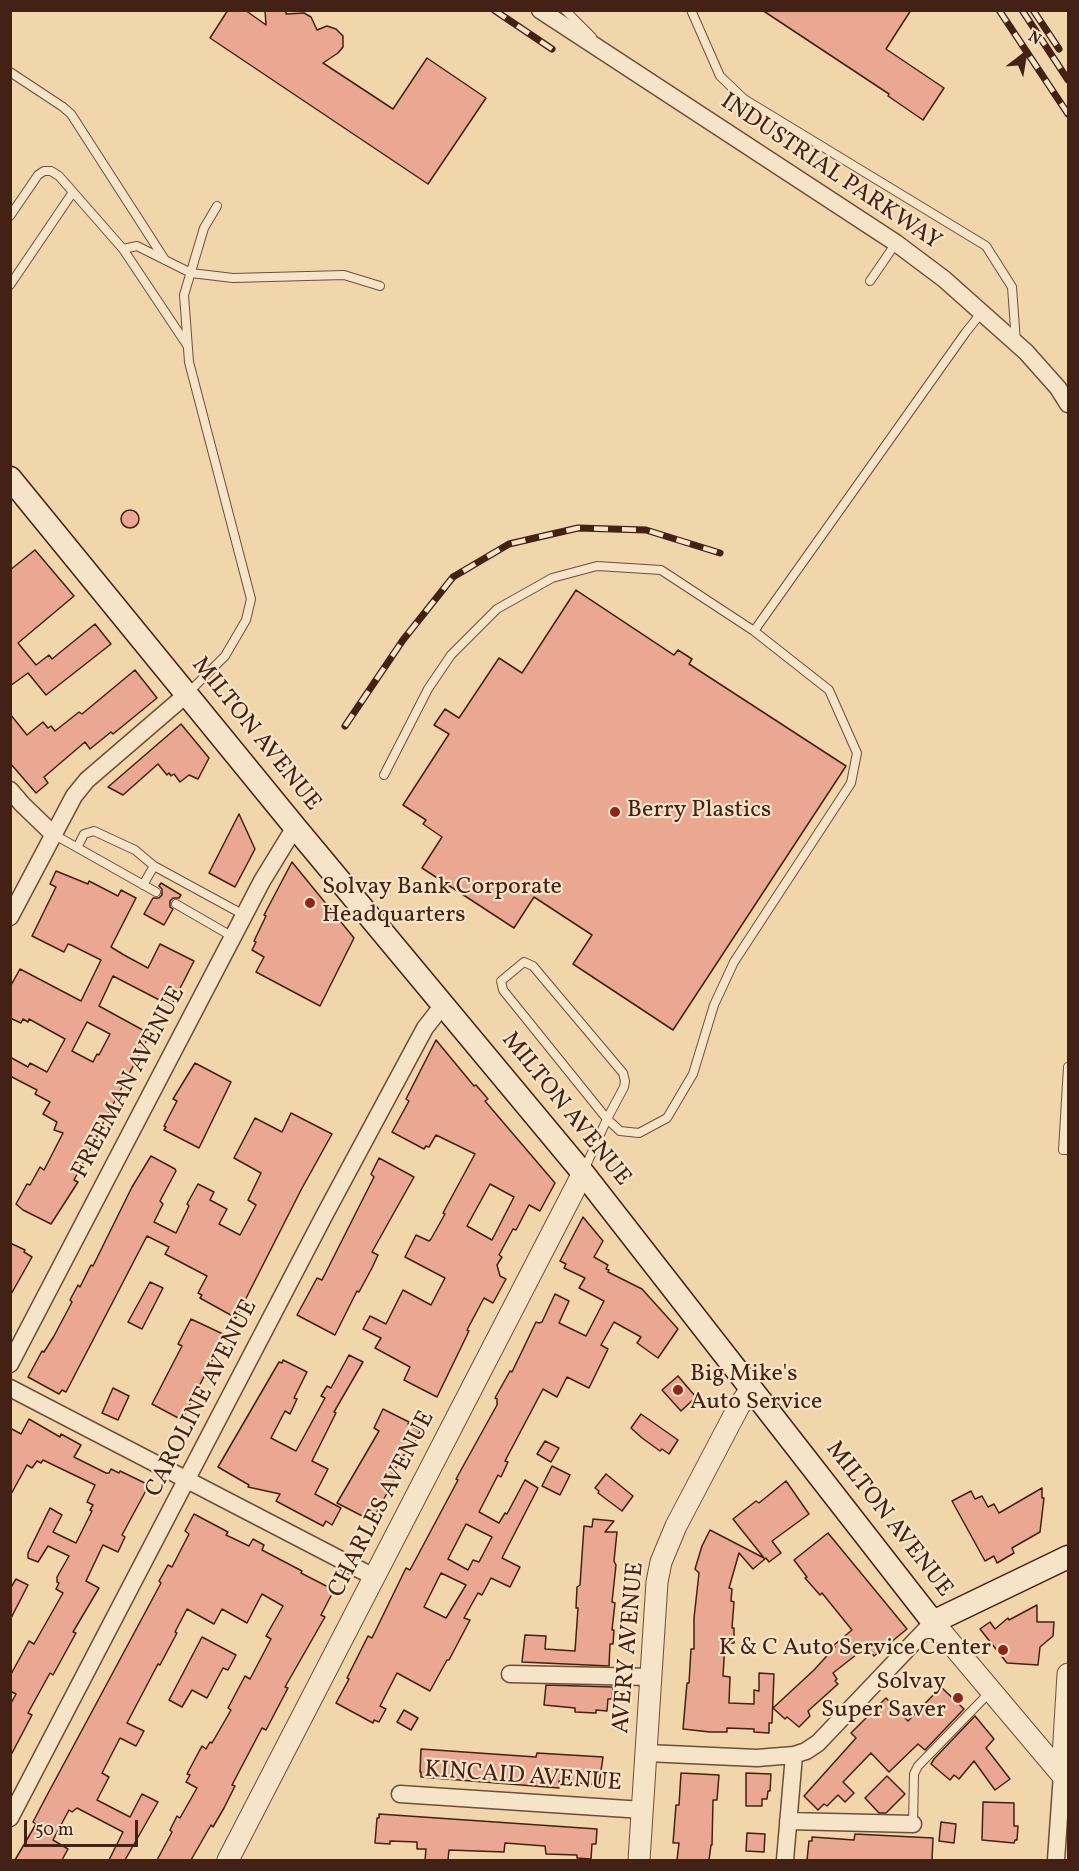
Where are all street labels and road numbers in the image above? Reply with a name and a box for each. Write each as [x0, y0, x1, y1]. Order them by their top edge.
street label: INDUSTRIAL PARKWAY [714, 88, 946, 258]
street label: MILTON AVENUE [184, 652, 326, 818]
street label: FREEMAN AVENUE [67, 982, 193, 1184]
street label: MILTON AVENUE [494, 1027, 636, 1193]
street label: CAROLINE AVENUE [141, 1296, 265, 1502]
street label: CHARLES AVENUE [324, 1407, 442, 1603]
street label: MILTON AVENUE [818, 1436, 958, 1604]
street label: AVERY AVENUE [608, 1561, 652, 1735]
street label: KINCAID AVENUE [423, 1757, 623, 1799]

